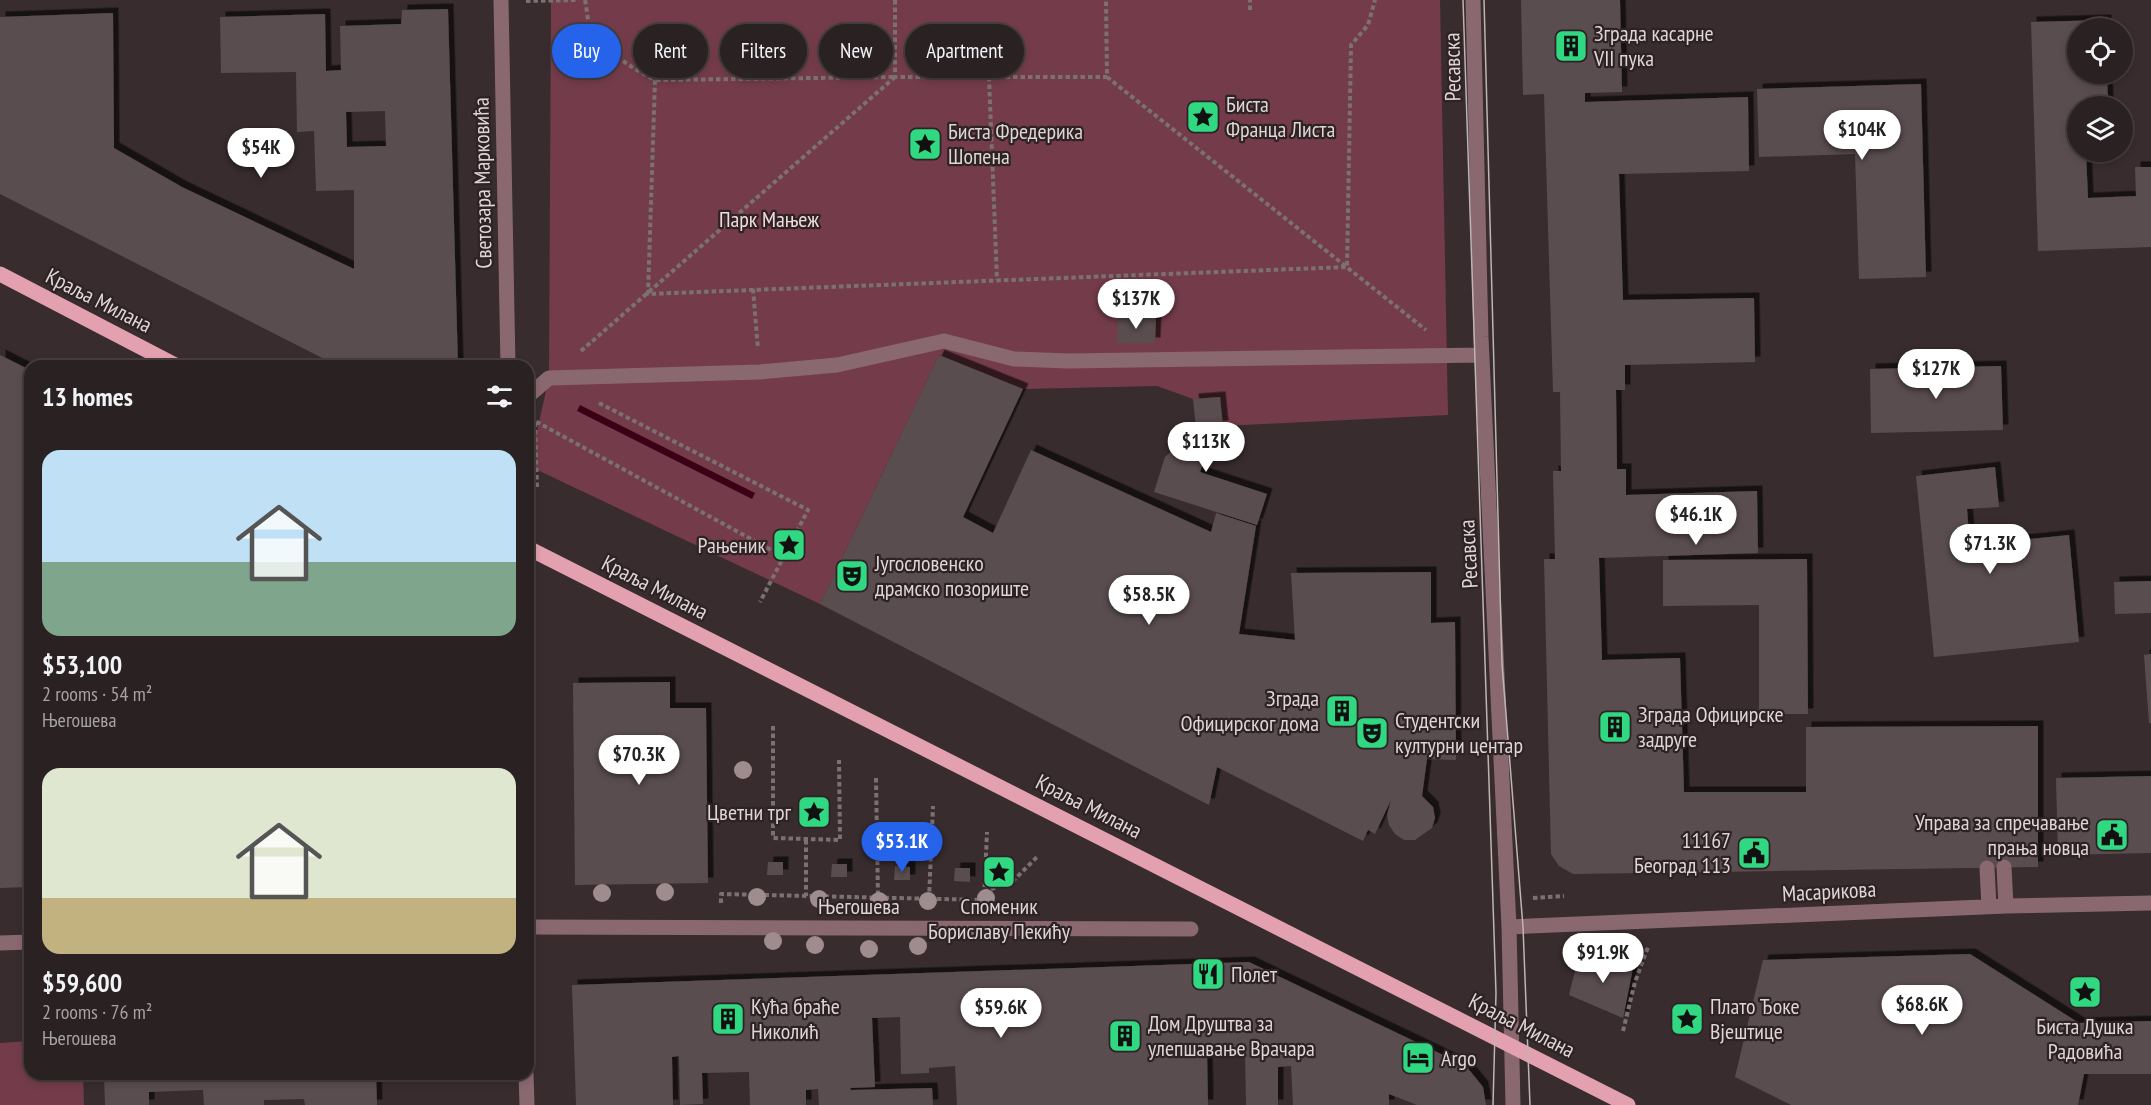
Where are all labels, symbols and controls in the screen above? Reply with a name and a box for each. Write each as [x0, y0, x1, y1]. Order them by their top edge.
map controls [2067, 18, 2133, 162]
button: locate [2067, 18, 2133, 84]
place label: Зграда касарне VII пука [1593, 19, 1714, 72]
chip: Buy [552, 24, 621, 78]
chip: Rent [633, 24, 708, 78]
chip: Filters [720, 24, 807, 78]
chip: New [819, 24, 893, 78]
chip: Apartment [905, 24, 1024, 78]
building icon: Зграда касарне VII пука [1553, 28, 1589, 64]
street label: Ресавска [1437, 32, 1467, 102]
place label: Биста Франца Листа [1226, 90, 1335, 143]
button: layers [2067, 96, 2133, 162]
street label: Светозара Марковића [467, 97, 497, 269]
place icon: Биста Франца Листа [1185, 99, 1221, 135]
pin: $104K [1820, 110, 1904, 161]
text: $104K [1838, 116, 1886, 142]
place label: Биста Фредерика Шопена [948, 117, 1083, 170]
place icon: Биста Фредерика Шопена [907, 126, 943, 162]
pin: $54K [225, 128, 297, 179]
text: $54K [241, 134, 281, 160]
park label: Парк Мањеж [719, 205, 819, 233]
street label: Краља Милана [41, 261, 157, 339]
pin: $137K [1094, 279, 1178, 330]
text: $137K [1112, 285, 1160, 311]
pin: $127K [1894, 349, 1978, 400]
text: $127K [1912, 355, 1960, 381]
text: 13 homes [42, 380, 133, 413]
icon: filters [483, 380, 516, 413]
pin: $113K [1164, 422, 1248, 473]
text: $113K [1182, 428, 1230, 454]
icon: home [225, 489, 333, 597]
pin: $46.1K [1647, 495, 1745, 546]
text: $46.1K [1670, 501, 1722, 527]
street label: Ресавска [1452, 519, 1484, 589]
pin: $71.3K [1941, 524, 2039, 575]
place icon: Рањеник [771, 527, 807, 563]
text: $71.3K [1964, 530, 2016, 556]
place label: Рањеник [698, 531, 766, 559]
street label: Краља Милана [597, 548, 713, 626]
place label: Југословенско драмско позориште [874, 549, 1029, 602]
theatre icon: Југословенско драмско позориште [834, 558, 870, 594]
pin: $58.5K [1100, 575, 1198, 626]
text: $58.5K [1123, 581, 1175, 607]
text: $53,100 [42, 648, 122, 681]
text: 2 rooms · 54 m² [42, 681, 152, 707]
place label: Зграда Официрског дома [1180, 684, 1319, 737]
building icon: Зграда Официрског дома [1324, 693, 1360, 729]
place label: Зграда Официрске задруге [1638, 700, 1784, 753]
place label: Студентски културни центар [1395, 706, 1523, 759]
text: Његошева [42, 707, 116, 733]
building icon: Зграда Официрске задруге [1597, 709, 1633, 745]
theatre icon: Студентски културни центар [1354, 715, 1390, 751]
pin: $70.3K [590, 735, 688, 786]
text: $70.3K [613, 741, 665, 767]
street label: Краља Милана [1031, 767, 1147, 845]
place icon: Цветни трг [796, 794, 832, 830]
place label: Цветни трг [707, 798, 791, 826]
icon: home [225, 807, 333, 915]
place label: Управа за спречавање прања новца [1915, 808, 2089, 861]
public building icon: Управа за спречавање прања новца [2094, 817, 2130, 853]
pin: $53.1K [853, 822, 951, 873]
place label: 11167 Београд 113 [1634, 826, 1731, 879]
text: $53.1K [876, 828, 928, 854]
public building icon: 11167 Београд 113 [1736, 835, 1772, 871]
place icon: Споменик Бориславу Пекићу [981, 854, 1017, 890]
street label: Масарикова [1781, 875, 1877, 907]
street label: Његошева [818, 892, 900, 920]
place label: Споменик Бориславу Пекићу [928, 892, 1071, 945]
pin: $91.9K [1554, 933, 1652, 984]
text: $91.9K [1577, 939, 1629, 965]
restaurant icon: Полет [1190, 956, 1226, 992]
place label: Полет [1231, 960, 1278, 988]
text: $59,600 [42, 966, 122, 999]
place icon: Биста Душка Радовића [2067, 974, 2103, 1010]
pin: $68.6K [1873, 985, 1971, 1036]
street label: Краља Милана [1464, 986, 1580, 1064]
pin: $59.6K [952, 988, 1050, 1039]
text: $68.6K [1896, 991, 1948, 1017]
place label: Кућа браће Николић [751, 992, 840, 1045]
place label: Плато Ђоке Вјештице [1710, 992, 1800, 1045]
text: $59.6K [975, 994, 1027, 1020]
text: 2 rooms · 76 m² [42, 999, 152, 1025]
building icon: Кућа браће Николић [710, 1001, 746, 1037]
place icon: Плато Ђоке Вјештице [1669, 1001, 1705, 1037]
place label: Дом Друштва за улепшавање Врачара [1148, 1009, 1315, 1062]
place label: Биста Душка Радовића [2036, 1012, 2134, 1065]
building icon: Дом Друштва за улепшавање Врачара [1107, 1018, 1143, 1054]
text: Његошева [42, 1025, 116, 1051]
hotel icon: Argo [1400, 1040, 1436, 1076]
place label: Argo [1441, 1044, 1476, 1072]

